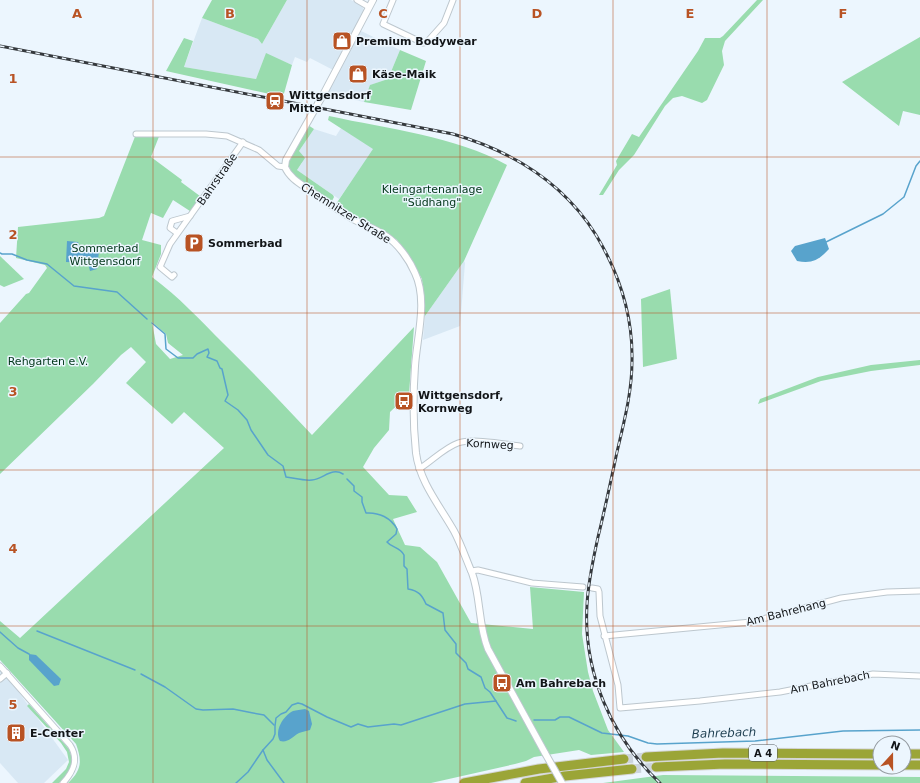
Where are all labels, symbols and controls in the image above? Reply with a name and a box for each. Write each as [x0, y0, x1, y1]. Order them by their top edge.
text: A [72, 6, 82, 21]
text: B [225, 6, 235, 21]
text: C [378, 6, 388, 21]
text: D [532, 6, 543, 21]
text: E [686, 6, 694, 21]
text: F [839, 6, 847, 21]
shop icon: Premium Bodywear [331, 30, 353, 52]
place label: Premium Bodywear [356, 35, 477, 48]
shop icon: Käse-Maik [347, 63, 369, 85]
place label: Käse-Maik [372, 68, 437, 81]
text: 1 [8, 71, 18, 86]
place label: Wittgensdorf Mitte [289, 89, 371, 115]
station icon: Wittgensdorf Mitte [264, 90, 286, 112]
street label: Bahrstraße [195, 150, 240, 208]
street label: Chemnitzer Straße [298, 181, 393, 246]
park label: Kleingartenanlage "Südhang" [382, 183, 483, 209]
text: 2 [8, 227, 18, 242]
parking icon: Sommerbad [183, 232, 205, 254]
place label: Sommerbad [208, 237, 282, 250]
park label: Sommerbad Wittgensdorf [70, 242, 142, 268]
park label: Rehgarten e.V. [8, 355, 88, 368]
text: 3 [8, 384, 18, 399]
place label: Wittgensdorf, Kornweg [418, 389, 503, 415]
bus stop icon: Wittgensdorf, Kornweg [393, 390, 415, 412]
street label: Kornweg [466, 437, 514, 452]
text: 4 [8, 541, 18, 556]
street label: Am Bahrehang [745, 596, 827, 629]
street label: Am Bahrebach [789, 668, 871, 697]
bus stop icon: Am Bahrebach [491, 672, 513, 694]
place label: Am Bahrebach [516, 677, 606, 690]
text: 5 [8, 697, 18, 712]
building icon: E-Center [5, 722, 27, 744]
water label: Bahrebach [691, 725, 757, 741]
place label: E-Center [30, 727, 84, 740]
north arrow [872, 735, 912, 775]
text: N [889, 738, 902, 754]
road number: A 4 [749, 745, 777, 761]

